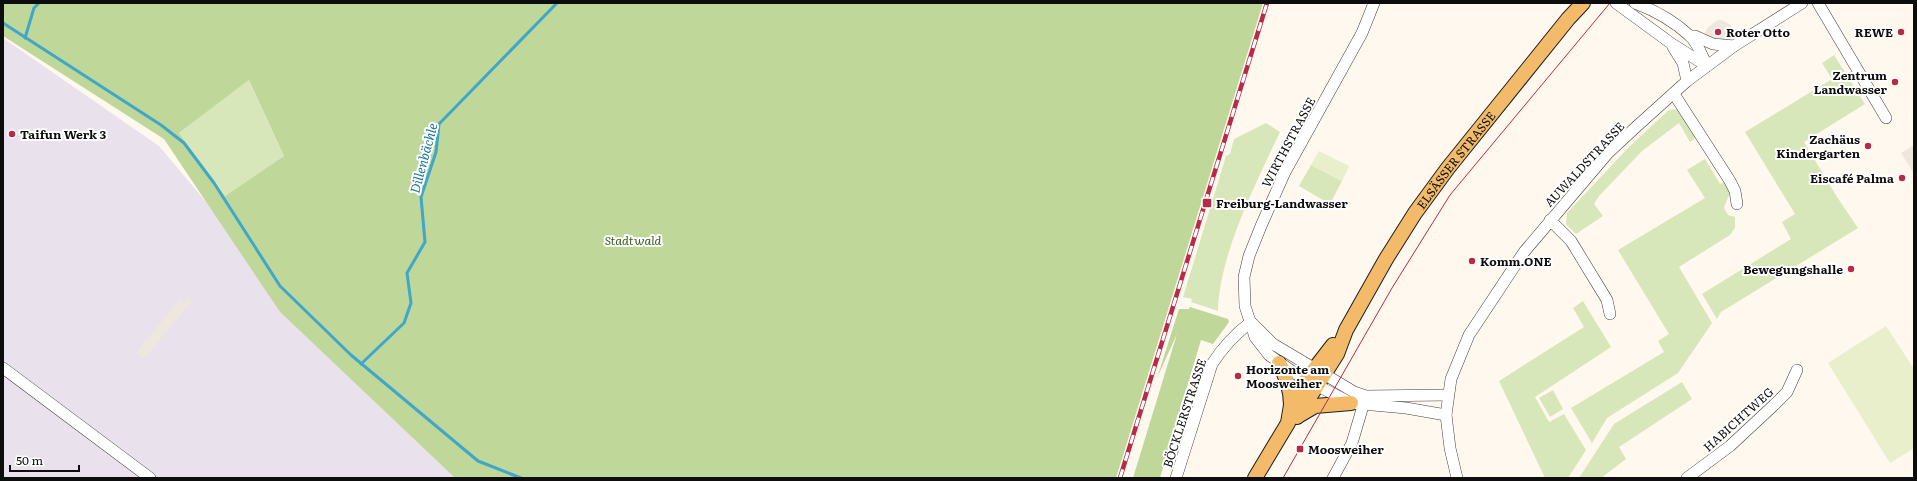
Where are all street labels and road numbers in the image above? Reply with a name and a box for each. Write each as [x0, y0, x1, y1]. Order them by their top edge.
street label: WIRTHSTRASSE [1257, 93, 1320, 190]
street label: ELSÄSSER STRASSE [1412, 107, 1500, 213]
street label: AUWALDSTRASSE [1540, 117, 1629, 211]
street label: BÖCKLERSTRASSE [1158, 356, 1210, 470]
street label: HABICHTWEG [1699, 383, 1777, 455]

